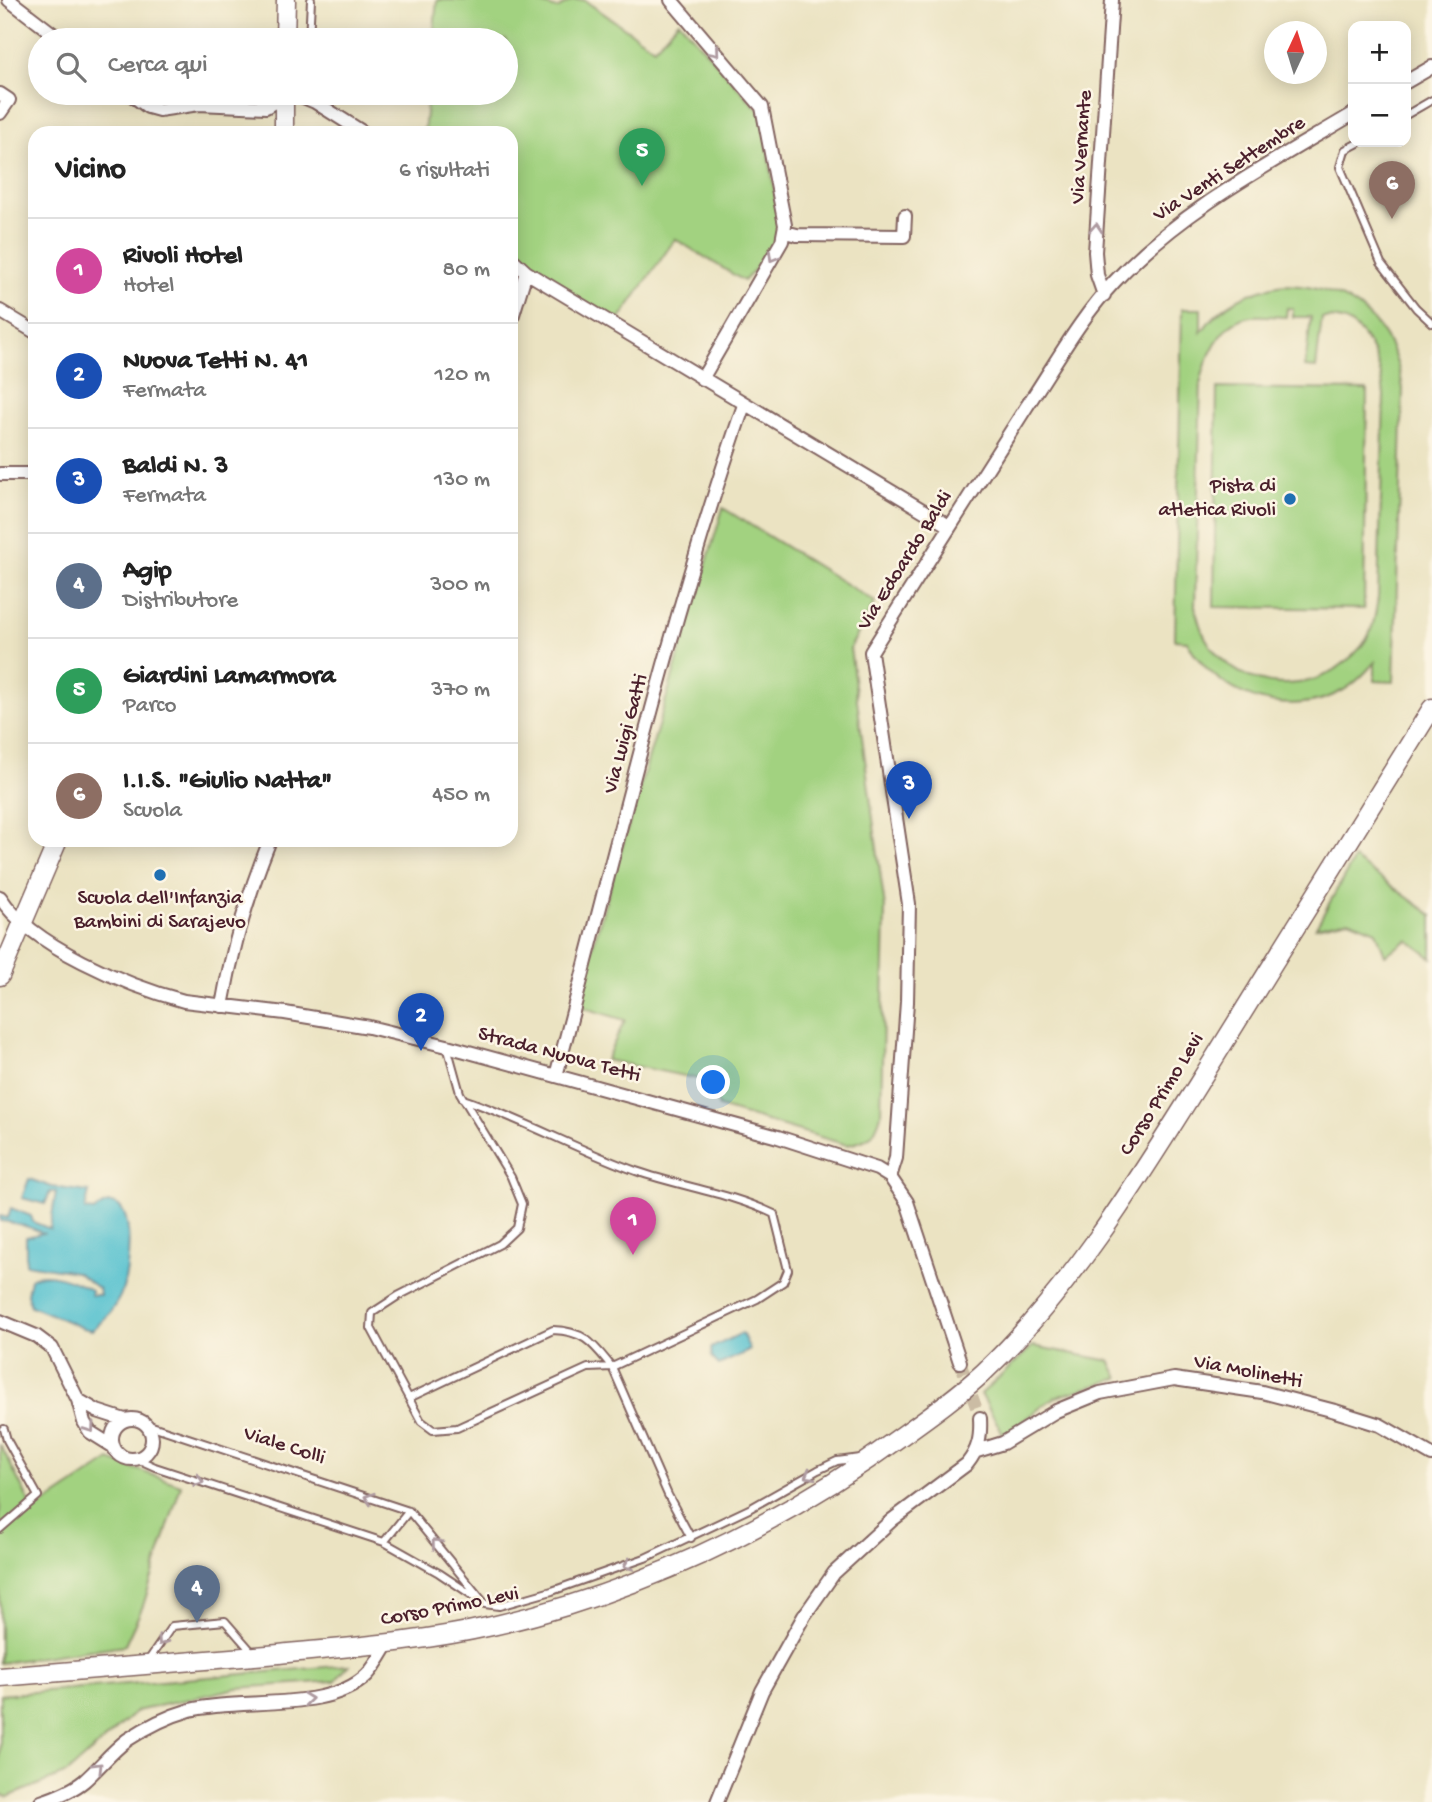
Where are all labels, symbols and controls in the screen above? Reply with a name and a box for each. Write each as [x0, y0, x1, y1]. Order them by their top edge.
north arrow [1264, 21, 1327, 84]
map controls [1348, 21, 1411, 147]
button: + [1348, 21, 1411, 84]
search box [28, 28, 518, 105]
one-way arrow [707, 44, 719, 57]
icon: search [52, 48, 90, 86]
text: Cerca qui [108, 51, 208, 82]
button: − [1348, 84, 1411, 147]
street label: Via Vernante [1066, 88, 1100, 206]
street label: Via Venti Settembre [1148, 111, 1312, 229]
pin: 5 [619, 128, 665, 186]
text: Vicino [56, 154, 126, 189]
text: 6 risultati [399, 158, 490, 185]
pin: 6 [1369, 161, 1415, 219]
one-way arrow [1088, 222, 1103, 233]
text: Rivoli Hotel [123, 242, 243, 273]
one-way arrow [768, 250, 781, 263]
text: 1 [74, 257, 84, 284]
text: 80 m [443, 257, 490, 284]
text: Hotel [123, 273, 174, 300]
text: Nuova Tetti N. 41 [123, 347, 308, 378]
text: 2 [73, 362, 85, 389]
text: 120 m [435, 362, 490, 389]
text: Fermata [123, 378, 206, 405]
text: Baldi N. 3 [123, 452, 228, 483]
text: 3 [73, 467, 85, 494]
text: 130 m [434, 467, 490, 494]
place label: Pista di atletica Rivoli [1159, 475, 1276, 524]
text: Fermata [123, 483, 206, 510]
street label: Via Edoardo Baldi [852, 486, 959, 636]
marker: Pista di atletica Rivoli [1282, 491, 1298, 507]
text: Agip [123, 557, 172, 588]
text: 4 [74, 572, 84, 599]
text: 300 m [430, 572, 490, 599]
text: Distributore [123, 588, 238, 615]
text: Giardini Lamarmora [123, 662, 335, 693]
street label: Via Luigi Gatti [599, 671, 655, 798]
text: 5 [73, 677, 85, 704]
text: 370 m [431, 677, 490, 704]
text: Parco [123, 693, 176, 720]
pin: 3 [886, 761, 932, 819]
text: I.I.S. "Giulio Natta" [123, 767, 332, 798]
text: 6 [73, 782, 85, 809]
text: 450 m [432, 782, 490, 809]
text: Scuola [123, 798, 182, 825]
marker: Scuola dell'Infanzia Bambini di Sarajevo [152, 867, 168, 883]
place label: Scuola dell'Infanzia Bambini di Sarajevo [73, 887, 246, 936]
pin: 2 [398, 993, 444, 1051]
street label: Strada Nuova Tetti [475, 1022, 643, 1090]
street label: Corso Primo Levi [1115, 1029, 1211, 1161]
your location [696, 1065, 730, 1099]
pin: 1 [610, 1197, 656, 1255]
street label: Via Molinetti [1191, 1350, 1304, 1396]
one-way arrow [82, 1420, 94, 1433]
street label: Viale Colli [239, 1422, 328, 1472]
one-way arrow [803, 1467, 816, 1480]
one-way arrow [192, 1473, 204, 1488]
one-way arrow [363, 1492, 376, 1506]
one-way arrow [432, 1539, 445, 1551]
one-way arrow [622, 1556, 634, 1570]
pin: 4 [174, 1565, 220, 1623]
street label: Corso Primo Levi [379, 1582, 521, 1634]
one-way arrow [158, 1633, 170, 1646]
one-way arrow [302, 1692, 313, 1707]
one-way arrow [89, 1762, 102, 1775]

